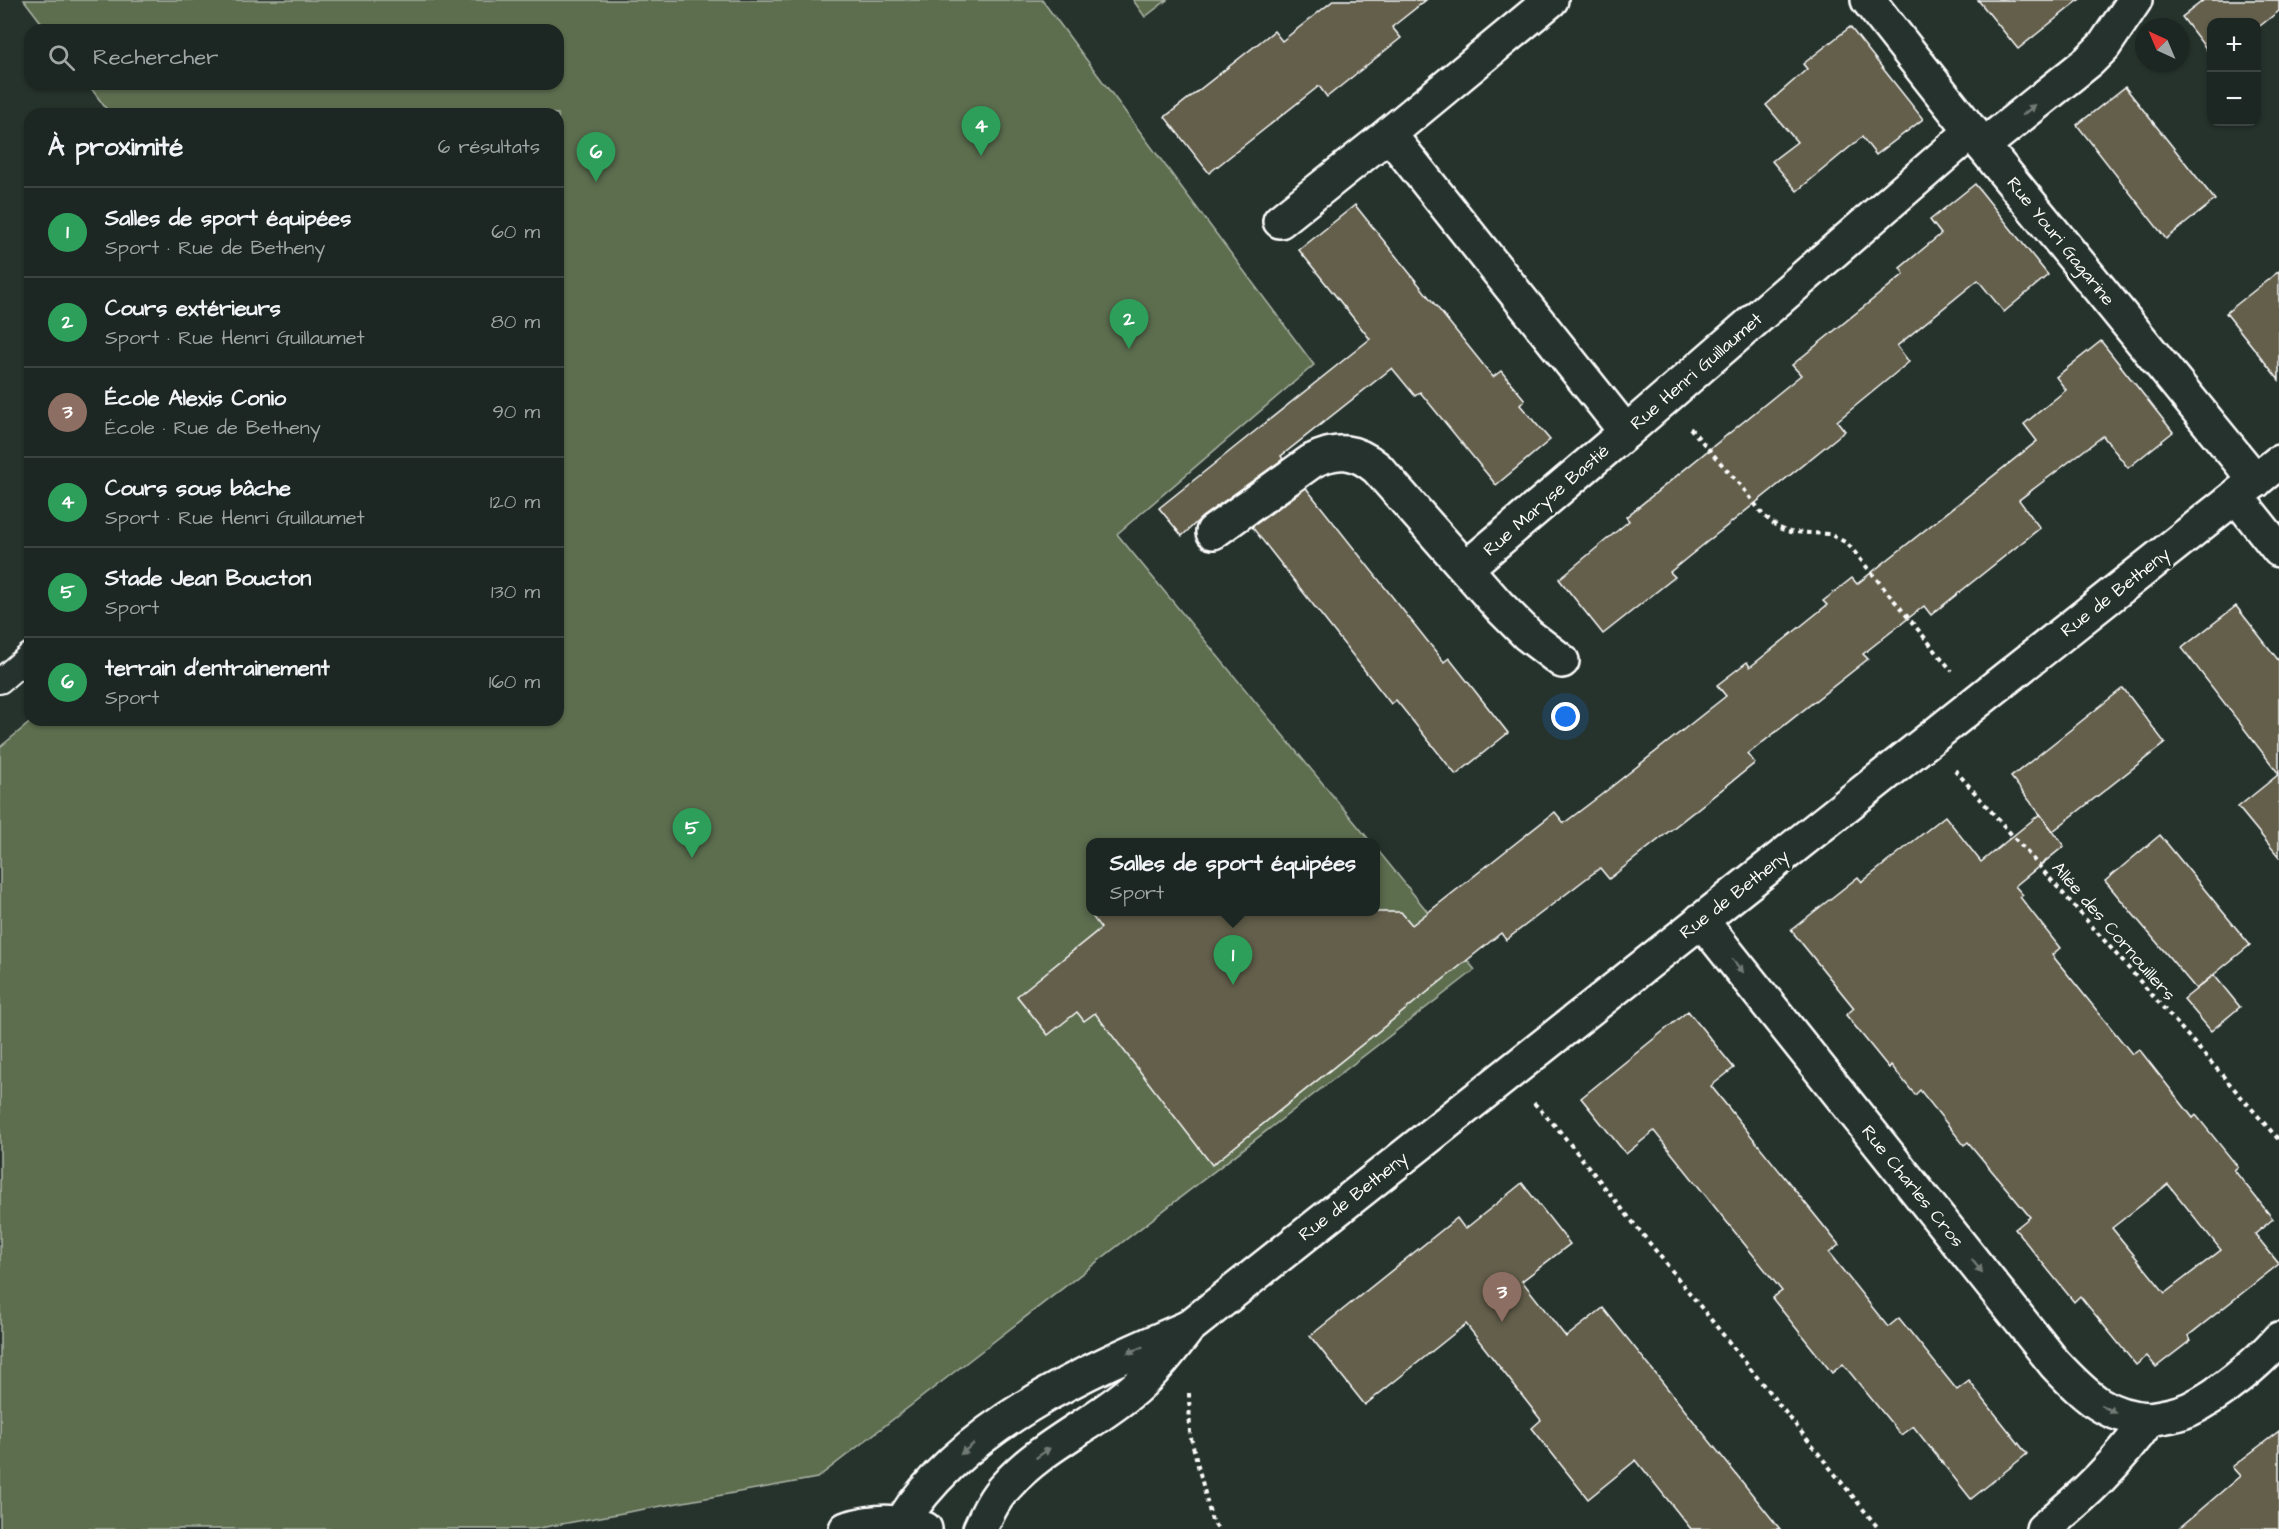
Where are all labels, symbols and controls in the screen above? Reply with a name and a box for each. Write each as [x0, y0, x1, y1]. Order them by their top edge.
north arrow [2135, 18, 2189, 72]
map controls [2207, 18, 2261, 126]
button: + [2207, 18, 2261, 72]
search box [24, 24, 564, 90]
icon: search [45, 41, 78, 74]
text: Rechercher [93, 42, 218, 73]
button: − [2207, 72, 2261, 126]
one-way arrow [2021, 103, 2037, 116]
pin: 4 [962, 106, 1000, 156]
text: À proximité [48, 129, 183, 165]
pin: 6 [576, 132, 616, 182]
text: 6 résultats [438, 133, 540, 161]
street label: Rue Youri Gagarine [2000, 172, 2121, 312]
text: Salles de sport équipées [105, 203, 351, 234]
text: 1 [66, 218, 69, 246]
text: 60 m [491, 218, 540, 246]
text: Sport · Rue de Betheny [105, 234, 325, 262]
text: Cours extérieurs [105, 293, 281, 324]
pin: 2 [1110, 300, 1148, 349]
street label: Rue Henri Guillaumet [1625, 306, 1768, 436]
text: 2 [62, 308, 73, 336]
text: 80 m [491, 308, 540, 336]
text: Sport · Rue Henri Guillaumet [105, 324, 365, 352]
text: École Alexis Conio [105, 383, 286, 414]
text: 3 [62, 398, 73, 426]
text: 90 m [492, 398, 540, 426]
text: École · Rue de Betheny [105, 414, 321, 442]
street label: Rue Maryse Bastié [1478, 438, 1616, 563]
text: Cours sous bâche [105, 473, 291, 504]
text: 4 [61, 488, 74, 516]
text: 120 m [490, 488, 540, 516]
text: Sport · Rue Henri Guillaumet [105, 504, 365, 532]
street label: Rue de Betheny [2055, 542, 2176, 644]
text: Stade Jean Boucton [105, 563, 311, 594]
text: 5 [60, 578, 75, 606]
text: 130 m [491, 578, 540, 606]
text: Sport [105, 594, 159, 622]
text: terrain d'entrainement [105, 653, 330, 684]
text: 6 [61, 668, 74, 696]
text: 160 m [489, 668, 540, 696]
text: Sport [105, 684, 159, 712]
your location [1551, 702, 1580, 731]
pin: 5 [672, 808, 712, 858]
popup [1086, 838, 1380, 916]
street label: Rue de Betheny [1674, 844, 1795, 946]
text: Salles de sport équipées [1110, 848, 1356, 879]
street label: Allée des Cornouillers [2046, 856, 2181, 1006]
text: Sport [1110, 879, 1164, 907]
pin: 1 [1214, 936, 1252, 985]
one-way arrow [1731, 958, 1744, 974]
street label: Rue Charles Cros [1856, 1120, 1970, 1253]
street label: Rue de Betheny [1293, 1146, 1414, 1248]
one-way arrow [1970, 1258, 1983, 1273]
pin: 3 [1482, 1272, 1522, 1322]
one-way arrow [1125, 1345, 1143, 1355]
one-way arrow [2099, 1403, 2117, 1413]
one-way arrow [959, 1442, 975, 1455]
one-way arrow [1035, 1447, 1051, 1459]

